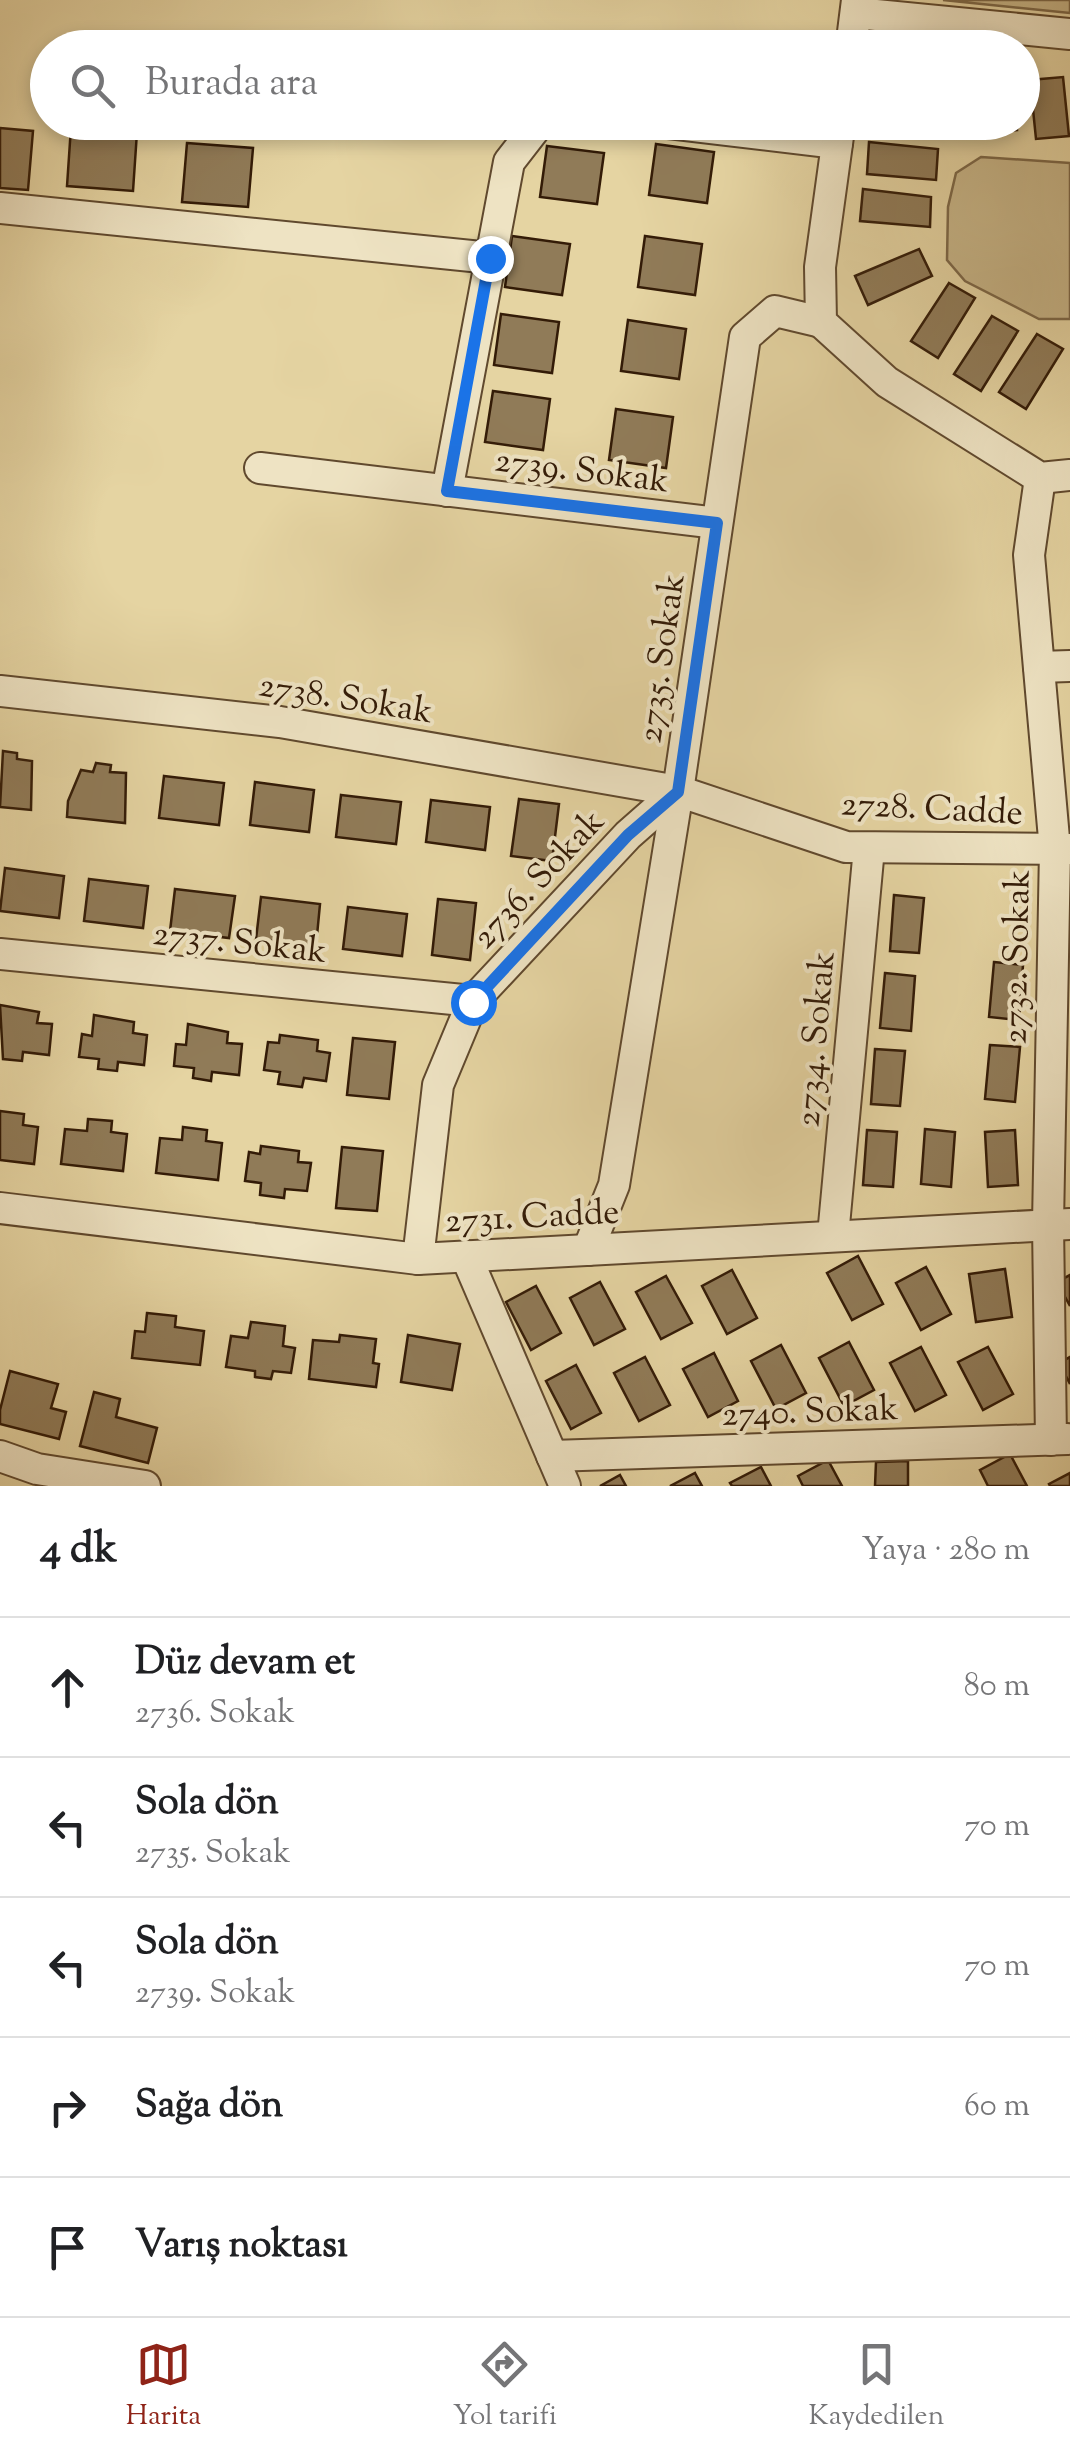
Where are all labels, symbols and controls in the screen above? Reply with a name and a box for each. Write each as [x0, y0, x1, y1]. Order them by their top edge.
search box [30, 30, 1040, 140]
icon: search [65, 58, 120, 113]
text: Burada ara [145, 58, 318, 112]
route end [468, 236, 514, 282]
street label: 2739. Sokak [492, 436, 672, 508]
street label: 2735. Sokak [626, 571, 701, 746]
street label: 2738. Sokak [255, 662, 436, 739]
street label: 2728. Cadde [840, 780, 1024, 841]
street label: 2736. Sokak [461, 799, 618, 962]
street label: 2732. Sokak [991, 869, 1046, 1045]
street label: 2737. Sokak [150, 910, 329, 979]
street label: 2734. Sokak [784, 949, 851, 1129]
route start [451, 980, 497, 1026]
street label: 2731. Cadde [444, 1188, 621, 1249]
street label: 2740. Sokak [721, 1385, 899, 1442]
text: 4 dk [40, 1521, 117, 1581]
text: Yaya · 280 m [862, 1528, 1030, 1574]
text: Düz devam et [135, 1637, 355, 1691]
icon: ahead [40, 1660, 95, 1715]
text: 80 m [964, 1664, 1030, 1710]
text: 2736. Sokak [135, 1691, 295, 1737]
text: Sola dön [135, 1777, 279, 1831]
icon: left [40, 1800, 95, 1855]
text: 70 m [964, 1804, 1030, 1850]
text: 2735. Sokak [135, 1831, 291, 1877]
text: Sola dön [135, 1917, 279, 1971]
icon: left [40, 1940, 95, 1995]
text: 70 m [964, 1944, 1030, 1990]
text: 2739. Sokak [135, 1971, 295, 2017]
icon: right [40, 2080, 95, 2135]
text: Sağa dön [135, 2080, 283, 2134]
text: 60 m [964, 2084, 1030, 2130]
icon: arrive [40, 2220, 95, 2275]
text: Varış noktası [135, 2220, 348, 2274]
tab: Harita [126, 2337, 201, 2437]
tab: Yol tarifi [453, 2337, 557, 2437]
tab: Kaydedilen [809, 2337, 944, 2437]

